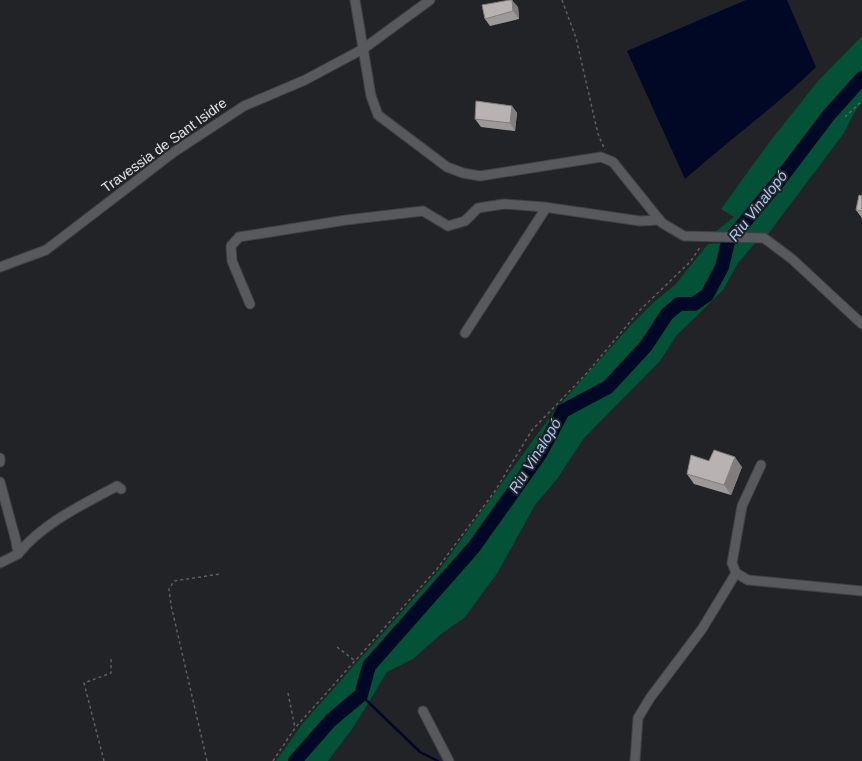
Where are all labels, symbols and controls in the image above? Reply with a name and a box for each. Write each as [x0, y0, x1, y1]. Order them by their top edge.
street label: Travessia de Sant Isidre [98, 94, 230, 196]
water label: Riu Vinalopó [725, 167, 790, 244]
water label: Riu Vinalopó [505, 415, 564, 496]

